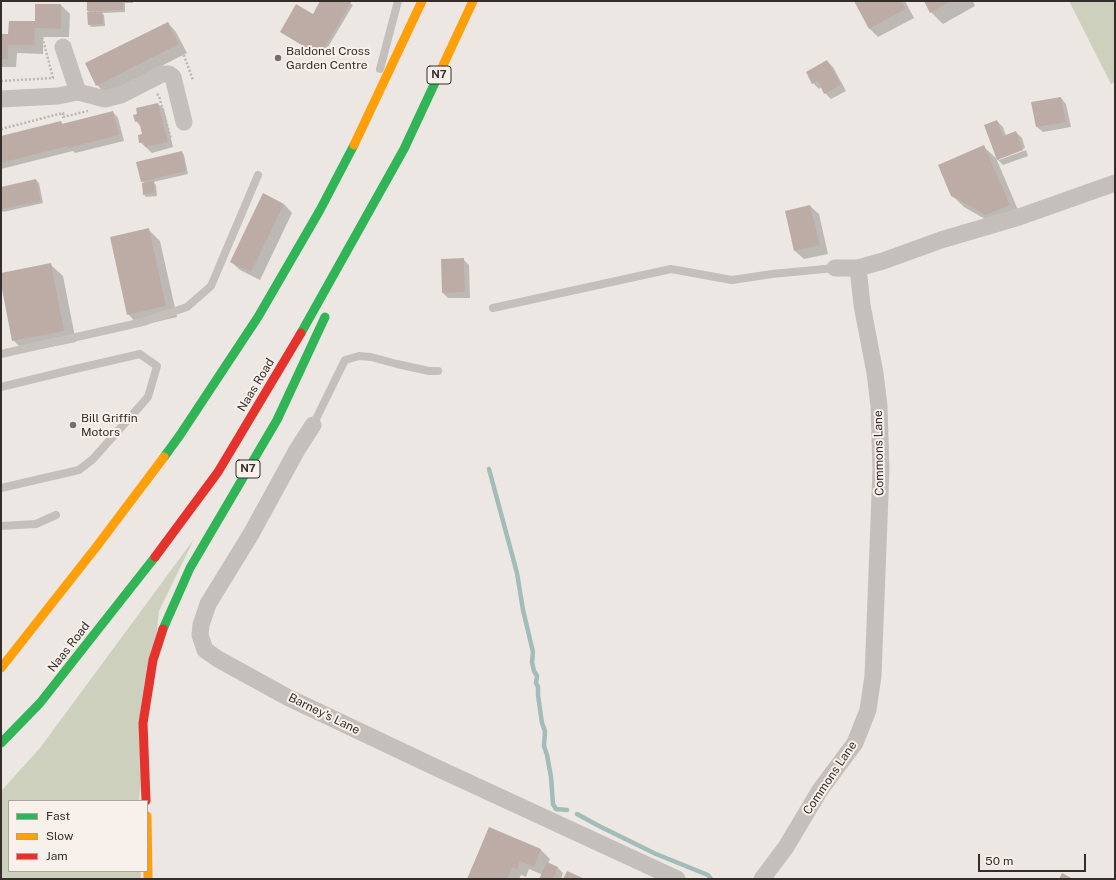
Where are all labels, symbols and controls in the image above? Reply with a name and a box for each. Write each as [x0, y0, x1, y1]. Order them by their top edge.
place label: Baldonel Cross Garden Centre [286, 44, 370, 72]
marker: Baldonel Cross Garden Centre [273, 53, 283, 63]
road number: N7 [427, 66, 451, 84]
street label: Naas Road [234, 356, 278, 414]
street label: Commons Lane [871, 410, 887, 496]
place label: Bill Griffin Motors [81, 411, 138, 439]
marker: Bill Griffin Motors [68, 420, 78, 430]
road number: N7 [236, 460, 260, 478]
street label: Naas Road [45, 619, 93, 675]
street label: Barney's Lane [286, 690, 362, 738]
street label: Commons Lane [800, 739, 860, 817]
legend [8, 800, 148, 872]
text: Fast [46, 809, 70, 823]
text: Slow [46, 829, 73, 843]
scale bar [980, 846, 1088, 872]
text: Jam [46, 849, 68, 863]
text: 50 m [985, 854, 1013, 868]

